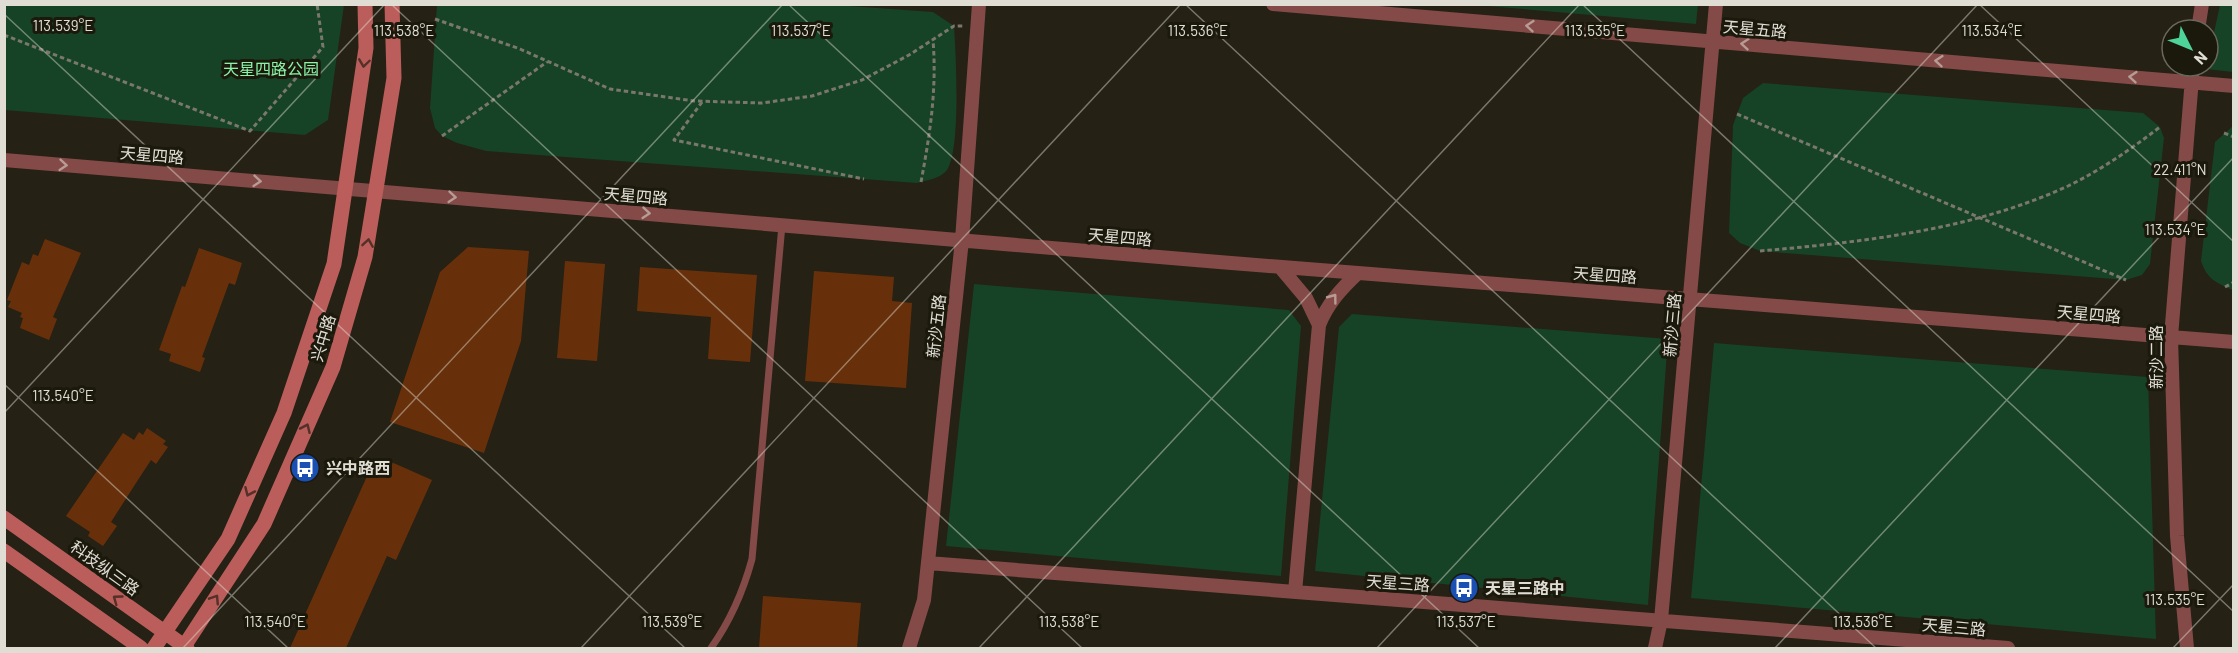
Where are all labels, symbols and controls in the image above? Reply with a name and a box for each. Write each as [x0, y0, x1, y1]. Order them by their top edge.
text: 113.539°E [33, 16, 93, 34]
street label: 天星五路 [1722, 16, 1788, 41]
north arrow [2160, 18, 2220, 78]
one-way arrow [1525, 20, 1534, 33]
text: 113.538°E [374, 21, 434, 39]
text: 113.537°E [771, 21, 831, 39]
text: 113.536°E [1168, 21, 1228, 39]
text: 113.535°E [1565, 21, 1625, 39]
text: 113.534°E [1962, 21, 2022, 39]
one-way arrow [1740, 38, 1749, 51]
text: N [2191, 48, 2212, 69]
one-way arrow [1935, 55, 1944, 68]
one-way arrow [358, 58, 370, 67]
park label: 天星四路公园 [223, 59, 319, 78]
one-way arrow [2129, 71, 2138, 84]
street label: 天星四路 [119, 142, 185, 167]
one-way arrow [58, 158, 67, 171]
text: 22.411°N [2153, 160, 2207, 178]
one-way arrow [253, 174, 262, 187]
street label: 天星四路 [603, 183, 669, 208]
one-way arrow [447, 190, 456, 203]
one-way arrow [641, 206, 650, 219]
text: 113.534°E [2145, 220, 2205, 238]
street label: 天星四路 [1087, 224, 1153, 249]
one-way arrow [361, 239, 373, 248]
street label: 天星四路 [1572, 263, 1638, 286]
street label: 新沙三路 [1659, 292, 1684, 358]
street label: 新沙五路 [923, 293, 948, 359]
one-way arrow [1326, 294, 1337, 305]
street label: 天星四路 [2056, 301, 2122, 326]
street label: 兴中路 [306, 312, 339, 364]
street label: 新沙二路 [2146, 325, 2165, 389]
text: 113.540°E [32, 386, 94, 404]
one-way arrow [299, 423, 311, 434]
bus stop icon: 兴中路西 [289, 452, 321, 484]
place label: 兴中路西 [326, 458, 390, 477]
one-way arrow [244, 486, 256, 497]
street label: 科技纵三路 [67, 536, 143, 599]
street label: 天星三路 [1365, 571, 1431, 594]
bus stop icon: 天星三路中 [1448, 572, 1480, 604]
place label: 天星三路中 [1485, 578, 1565, 597]
text: 113.535°E [2145, 590, 2205, 608]
one-way arrow [113, 595, 124, 606]
one-way arrow [208, 595, 219, 606]
text: 113.540°E [244, 612, 306, 630]
text: 113.539°E [642, 612, 702, 630]
text: 113.538°E [1039, 612, 1099, 630]
text: 113.537°E [1436, 612, 1496, 630]
text: 113.536°E [1833, 612, 1893, 630]
street label: 天星三路 [1921, 614, 1987, 639]

